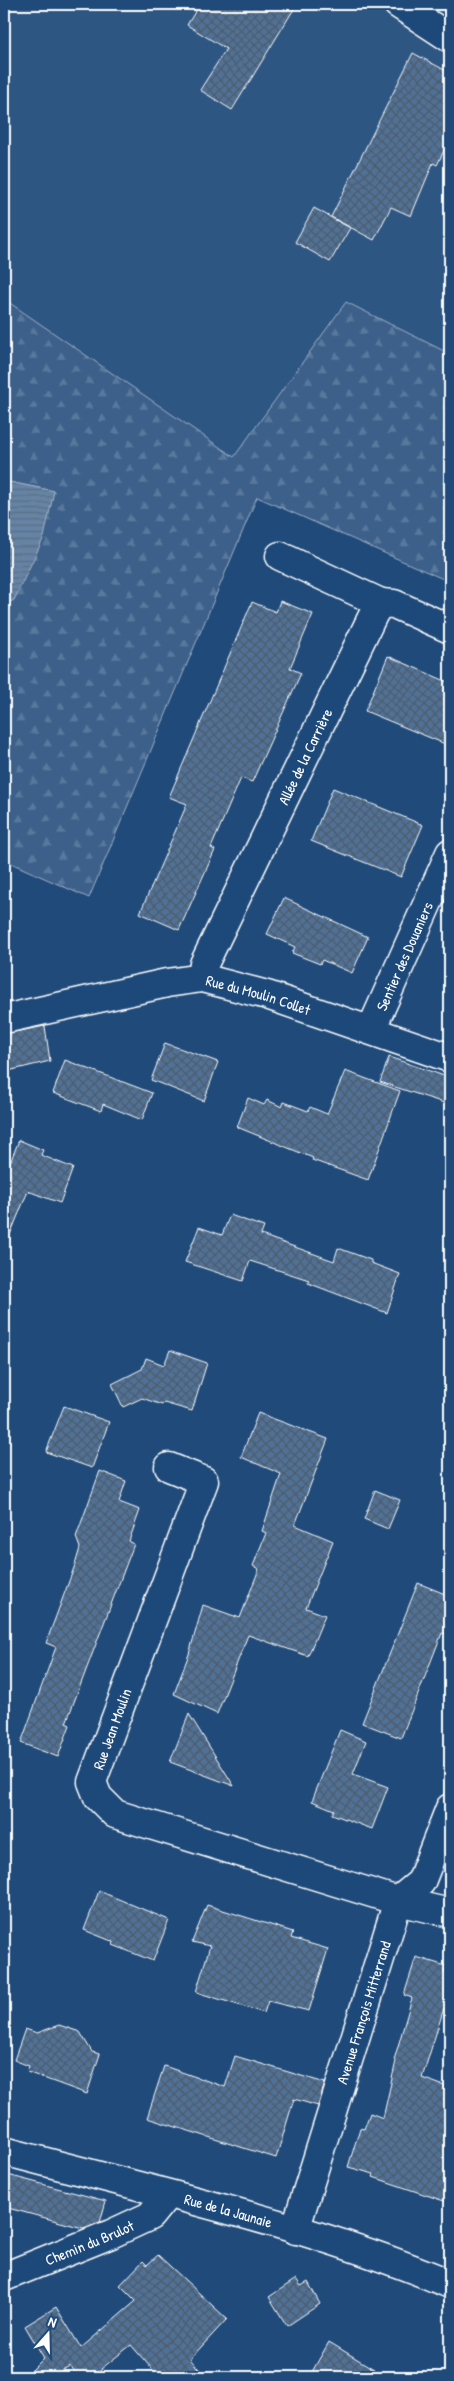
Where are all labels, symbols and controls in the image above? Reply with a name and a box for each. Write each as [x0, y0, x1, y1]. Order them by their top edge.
street label: Allée de la Carrière [272, 705, 337, 808]
street label: Sentier des Douaniers [371, 898, 438, 1014]
street label: Rue du Moulin Collet [204, 969, 314, 1020]
street label: Rue Jean Moulin [88, 1685, 136, 1773]
street label: Avenue François Mitterrand [331, 1938, 395, 2087]
street label: Rue de la Jaunaie [182, 2188, 275, 2232]
street label: Chemin du Brulot [42, 2214, 138, 2270]
north arrow [22, 2308, 72, 2358]
text: N [46, 2311, 60, 2332]

